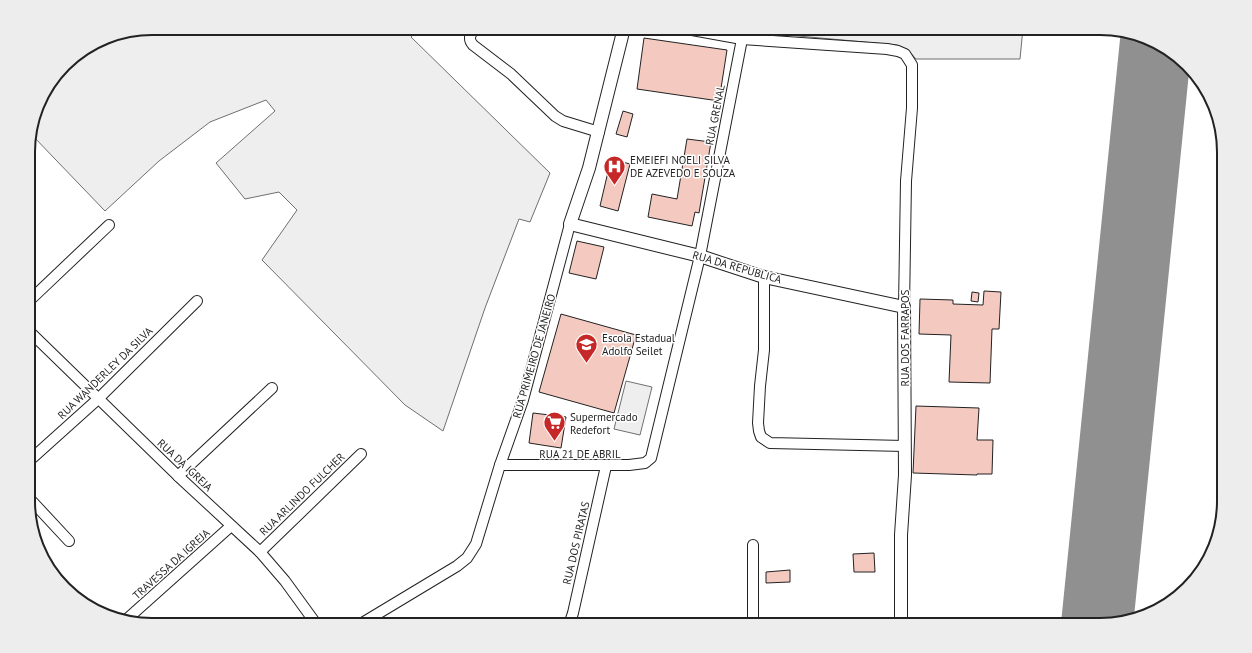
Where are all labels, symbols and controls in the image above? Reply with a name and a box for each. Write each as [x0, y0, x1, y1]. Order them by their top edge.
street label: RUA GRENAL [702, 83, 728, 146]
hospital icon: EMEIEFI NOELI SILVA DE AZEVEDO E SOUZA [601, 153, 627, 186]
place label: EMEIEFI NOELI SILVA DE AZEVEDO E SOUZA [630, 153, 736, 180]
street label: RUA DA REPÚBLICA [691, 248, 784, 287]
street label: RUA DOS FARRAPOS [898, 289, 912, 386]
street label: RUA PRIMEIRO DE JANEIRO [510, 292, 558, 420]
street label: RUA WANDERLEY DA SILVA [55, 324, 156, 422]
school or university icon: Escola Estadual Adolfo Seilet [574, 331, 600, 364]
place label: Escola Estadual Adolfo Seilet [602, 331, 676, 358]
supermarket icon: Supermercado Redefort [541, 410, 567, 443]
place label: Supermercado Redefort [570, 410, 638, 437]
street label: RUA DA IGREJA [154, 436, 216, 495]
street label: RUA 21 DE ABRIL [539, 447, 621, 461]
street label: RUA ARLINDO FULCHER [256, 449, 348, 538]
street label: RUA DOS PIRATAS [560, 500, 592, 586]
street label: TRAVESSA DA IGREJA [130, 525, 213, 602]

